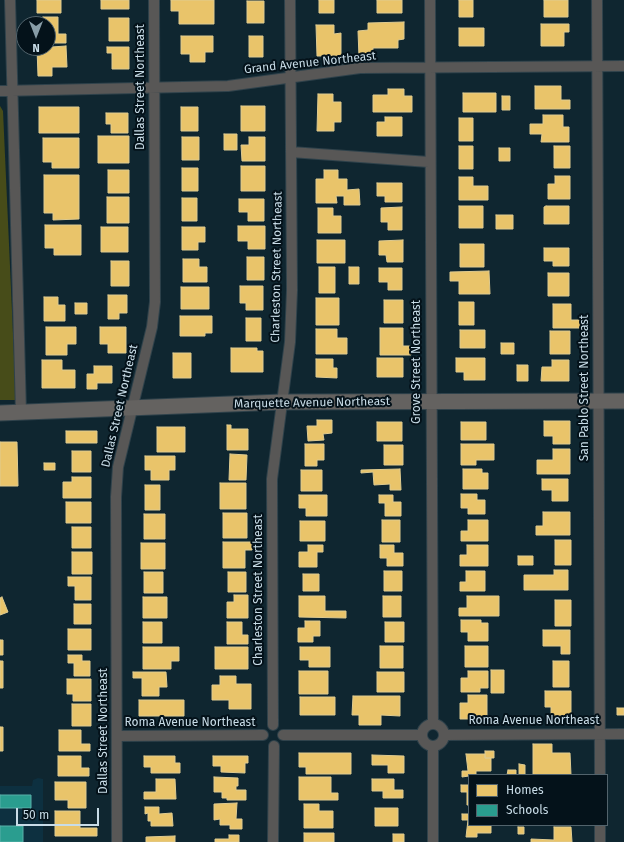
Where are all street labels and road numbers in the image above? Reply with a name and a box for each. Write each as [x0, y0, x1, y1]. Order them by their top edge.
street label: Dallas Street Northeast [134, 24, 148, 150]
street label: Grand Avenue Northeast [243, 49, 377, 77]
street label: Charleston Street Northeast [268, 191, 286, 343]
street label: Grove Street Northeast [410, 300, 424, 424]
street label: San Pablo Street Northeast [578, 315, 592, 461]
street label: Dallas Street Northeast [99, 343, 141, 469]
street label: Marquette Avenue Northeast [234, 394, 390, 412]
street label: Charleston Street Northeast [252, 514, 266, 666]
street label: Dallas Street Northeast [97, 668, 111, 794]
street label: Roma Avenue Northeast [468, 714, 600, 728]
street label: Roma Avenue Northeast [124, 716, 256, 730]

